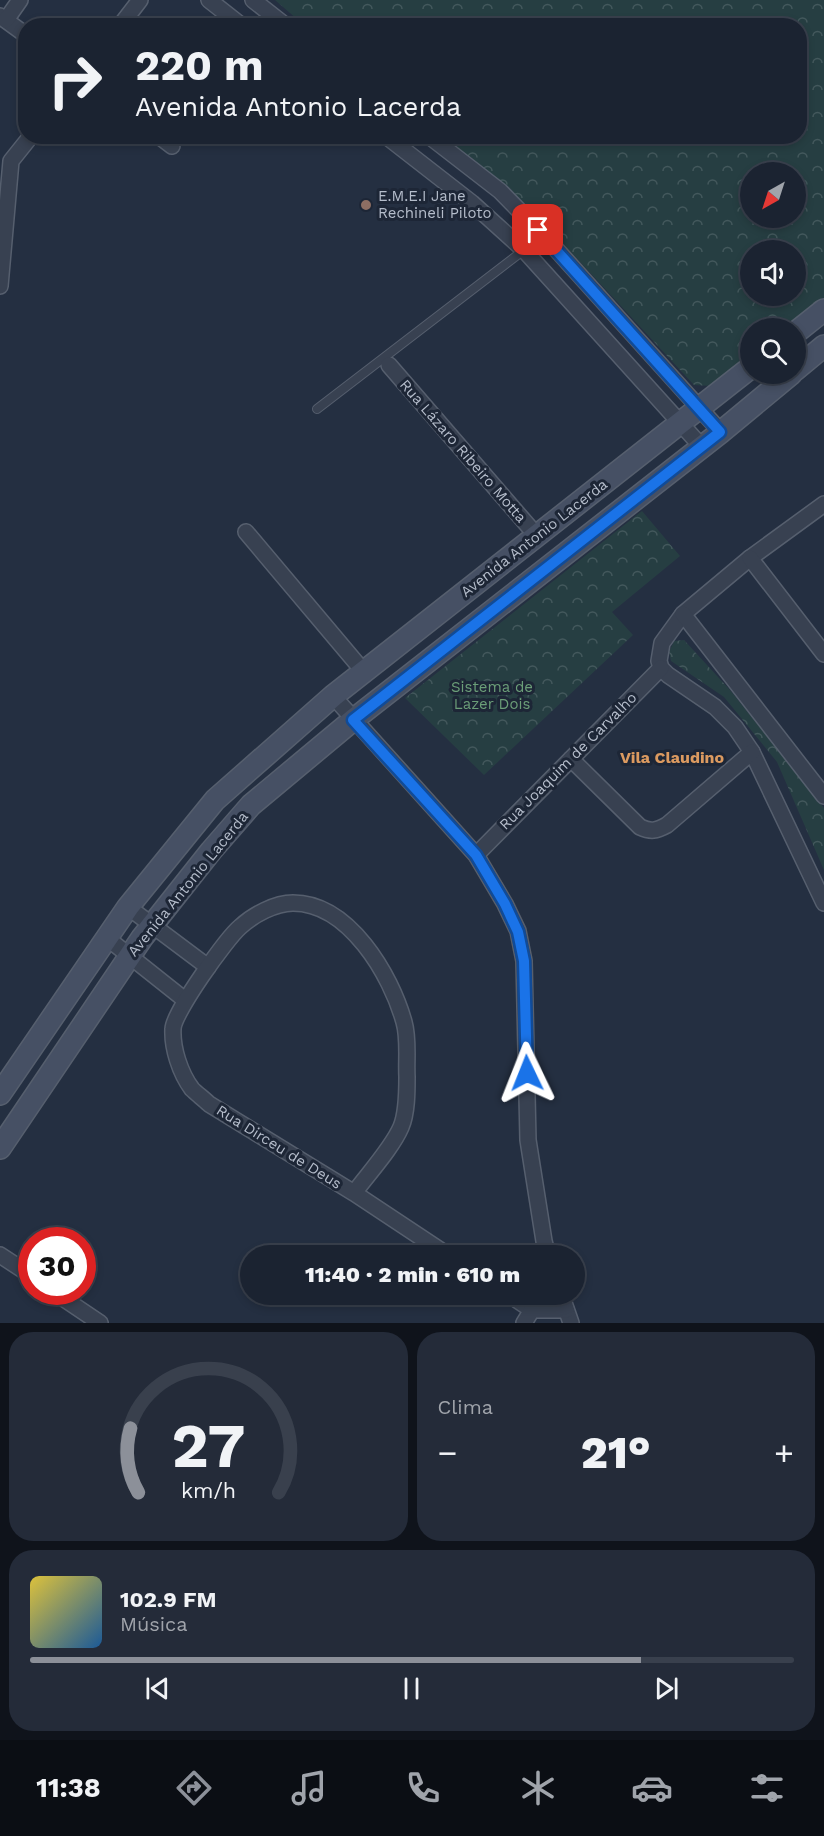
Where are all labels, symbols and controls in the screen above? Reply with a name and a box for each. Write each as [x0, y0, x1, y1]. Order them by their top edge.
text: 220 m [135, 41, 264, 90]
icon: right [36, 42, 114, 120]
text: Avenida Antonio Lacerda [135, 91, 461, 123]
north arrow [740, 162, 806, 228]
map controls [740, 162, 806, 384]
place label: E.M.E.I Jane Rechineli Piloto [378, 187, 492, 222]
marker: E.M.E.I Jane Rechineli Piloto [359, 198, 373, 212]
pin [512, 204, 563, 255]
icon: arrive [521, 213, 554, 246]
button: sound [740, 240, 806, 306]
button: search [740, 318, 806, 384]
street label: Rua Lázaro Ribeiro Motta [396, 376, 530, 527]
street label: Avenida Antonio Lacerda [457, 475, 611, 601]
park label: Sistema de Lazer Dois [451, 678, 533, 713]
street label: Rua Joaquim de Carvalho [496, 689, 640, 833]
district label: Vila Claudino [620, 748, 725, 767]
street label: Avenida Antonio Lacerda [124, 808, 252, 960]
position arrow [495, 1041, 559, 1105]
street label: Rua Dirceu de Deus [213, 1101, 345, 1193]
speed limit sign: 30 [18, 1227, 96, 1305]
text: 11:40 · 2 min · 610 m [305, 1262, 520, 1287]
text: Clima [438, 1395, 493, 1419]
text: 27 [171, 1409, 245, 1482]
text: 21° [581, 1426, 651, 1479]
text: − [438, 1433, 457, 1472]
text: + [774, 1433, 794, 1472]
text: km/h [181, 1479, 236, 1504]
text: 102.9 FM [120, 1587, 216, 1612]
text: Música [120, 1612, 188, 1636]
icon: previous [141, 1672, 174, 1705]
icon: pause [395, 1672, 428, 1705]
icon: next [650, 1672, 683, 1705]
icon: directions [173, 1767, 215, 1809]
icon: music [288, 1767, 330, 1809]
icon: phone [402, 1767, 444, 1809]
icon: climate [517, 1767, 559, 1809]
icon: car [631, 1767, 673, 1809]
icon: filters [746, 1767, 788, 1809]
text: 11:38 [36, 1772, 101, 1804]

